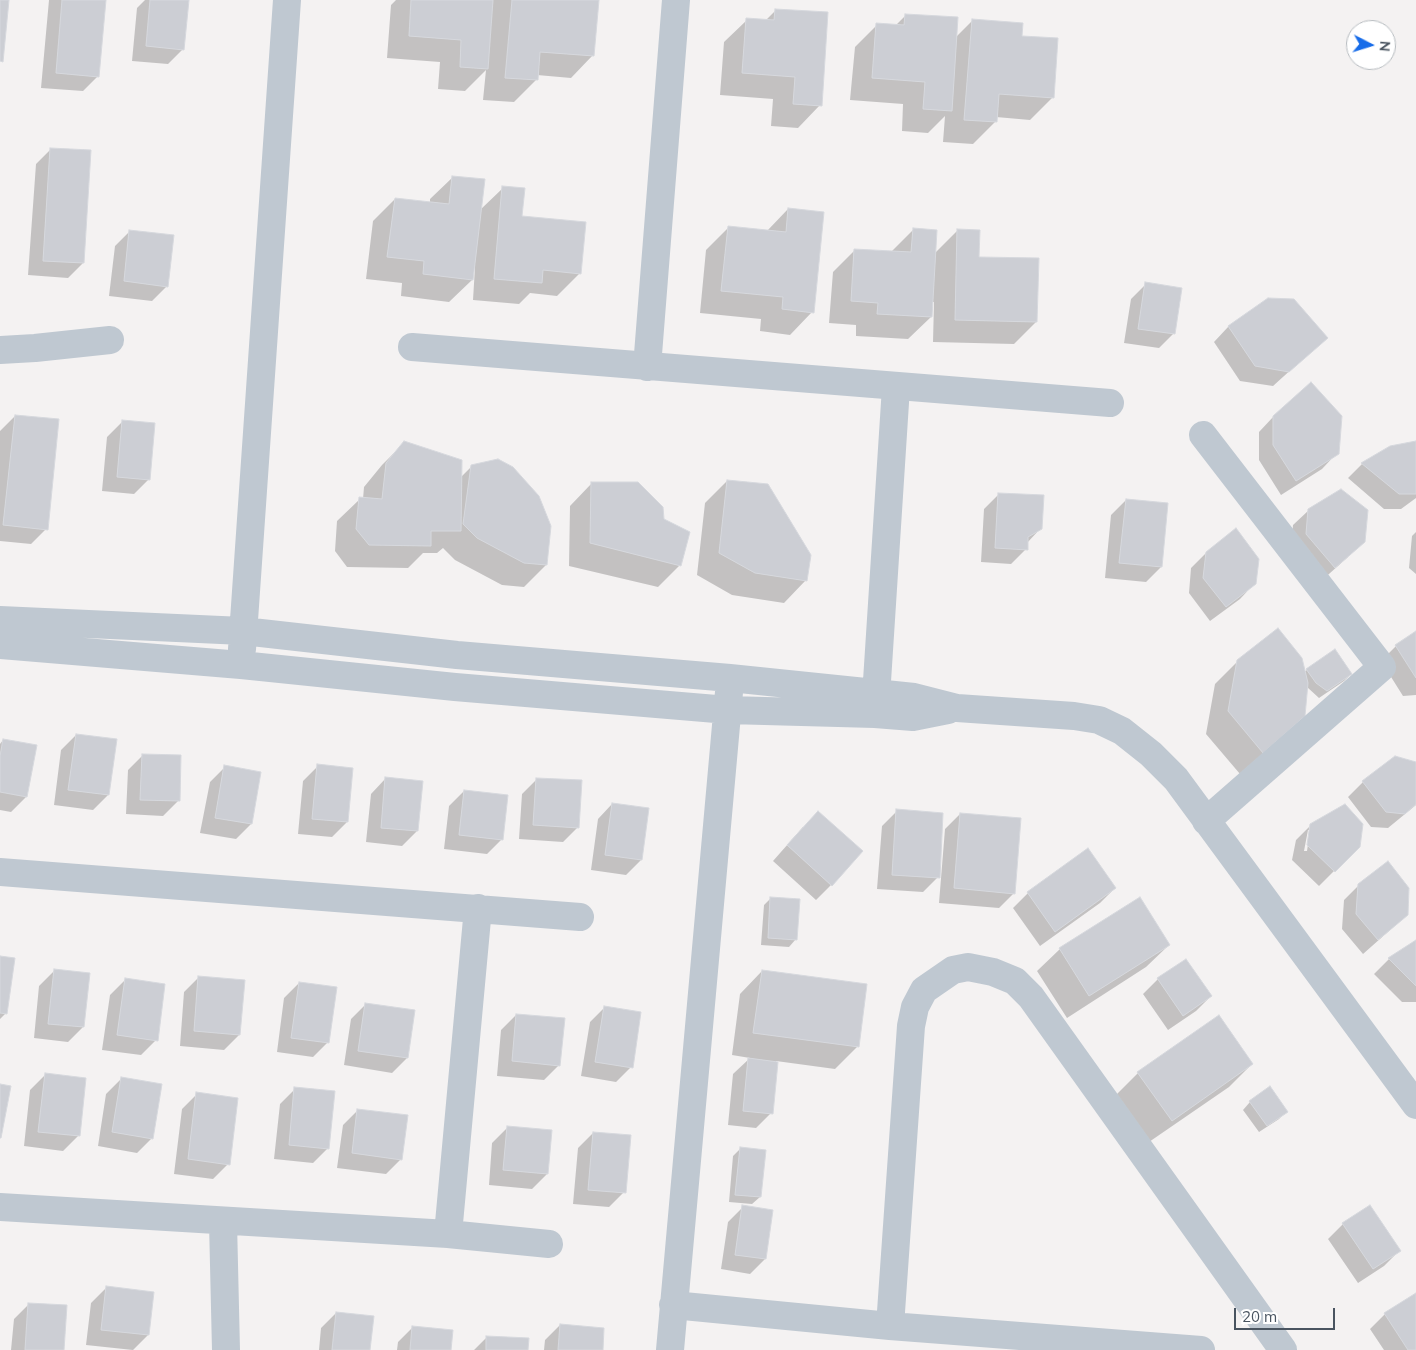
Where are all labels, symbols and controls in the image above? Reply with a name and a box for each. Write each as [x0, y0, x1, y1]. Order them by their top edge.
north arrow [1346, 20, 1396, 70]
text: N [1376, 40, 1394, 52]
scale bar [1236, 1298, 1337, 1330]
text: 20 m [1242, 1307, 1277, 1326]

